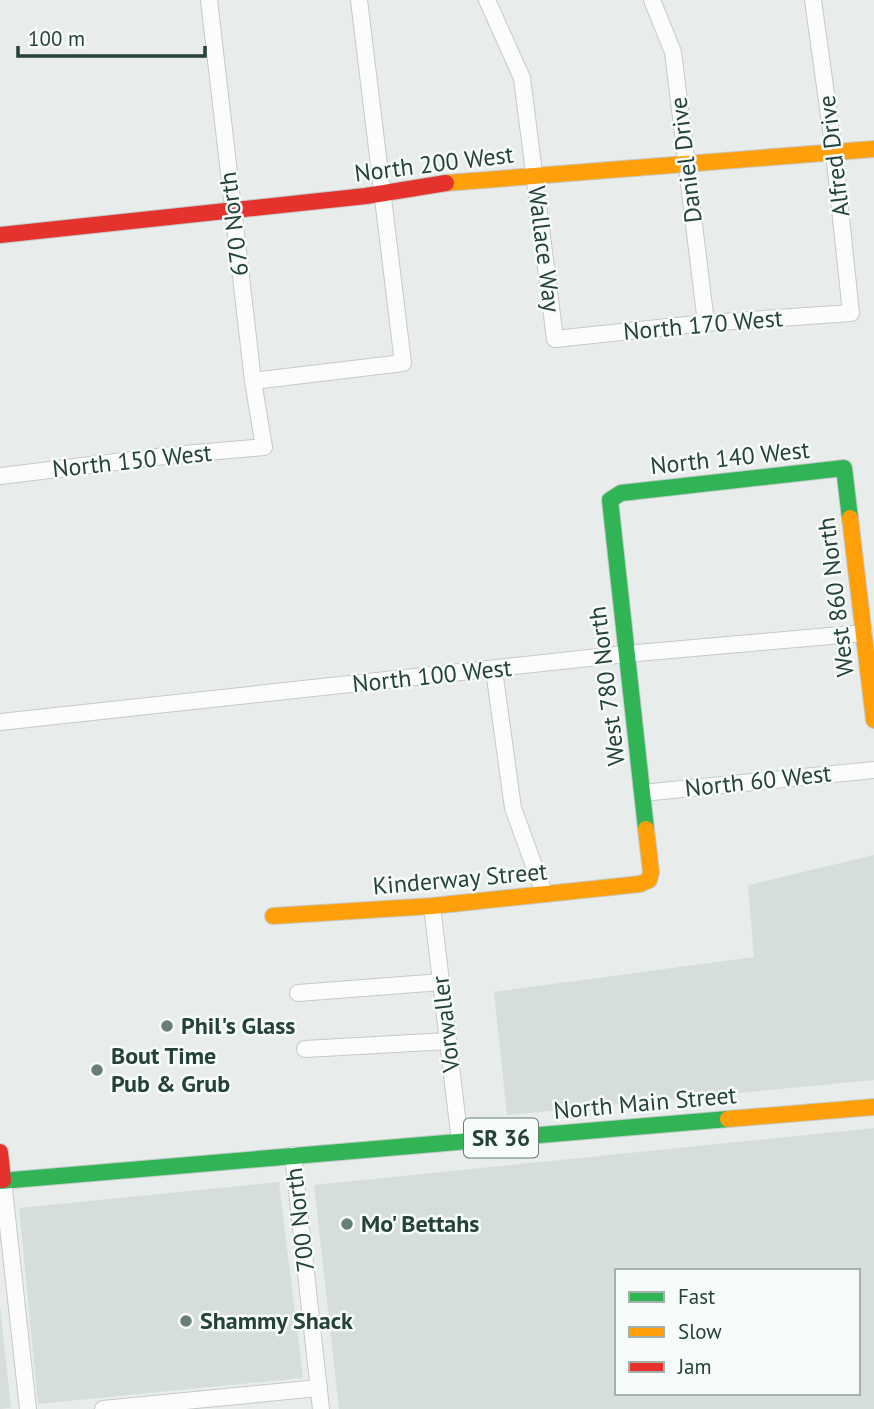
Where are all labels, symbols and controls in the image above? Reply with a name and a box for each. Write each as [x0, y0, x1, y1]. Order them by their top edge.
scale bar [18, 14, 205, 58]
text: 100 m [28, 25, 85, 52]
street label: Alfred Drive [811, 94, 856, 219]
street label: Daniel Drive [662, 95, 709, 225]
street label: North 200 West [353, 138, 515, 189]
street label: 670 North [212, 170, 255, 278]
street label: Wallace Way [521, 184, 568, 314]
street label: North 170 West [622, 302, 784, 347]
street label: North 140 West [649, 434, 811, 481]
street label: North 150 West [51, 437, 213, 484]
street label: West 860 North [810, 516, 861, 679]
street label: West 780 North [581, 605, 632, 768]
street label: North 100 West [351, 652, 513, 699]
street label: North 60 West [683, 757, 833, 804]
street label: Kinderway Street [371, 855, 548, 902]
street label: Vorwaller [424, 974, 467, 1075]
place label: Phil's Glass [181, 1010, 295, 1041]
marker: Phil's Glass [159, 1018, 175, 1034]
place label: Bout Time Pub & Grub [111, 1040, 230, 1099]
marker: Bout Time Pub & Grub [89, 1062, 105, 1078]
street label: North Main Street [552, 1079, 738, 1126]
road number: SR 36 [464, 1119, 538, 1158]
street label: 700 North [278, 1166, 321, 1274]
place label: Mo' Bettahs [361, 1208, 479, 1239]
marker: Mo' Bettahs [339, 1216, 355, 1232]
legend [615, 1269, 860, 1395]
text: Fast [678, 1283, 715, 1310]
place label: Shammy Shack [200, 1305, 353, 1336]
marker: Shammy Shack [178, 1313, 194, 1329]
text: Slow [678, 1318, 722, 1345]
text: Jam [677, 1353, 712, 1380]

